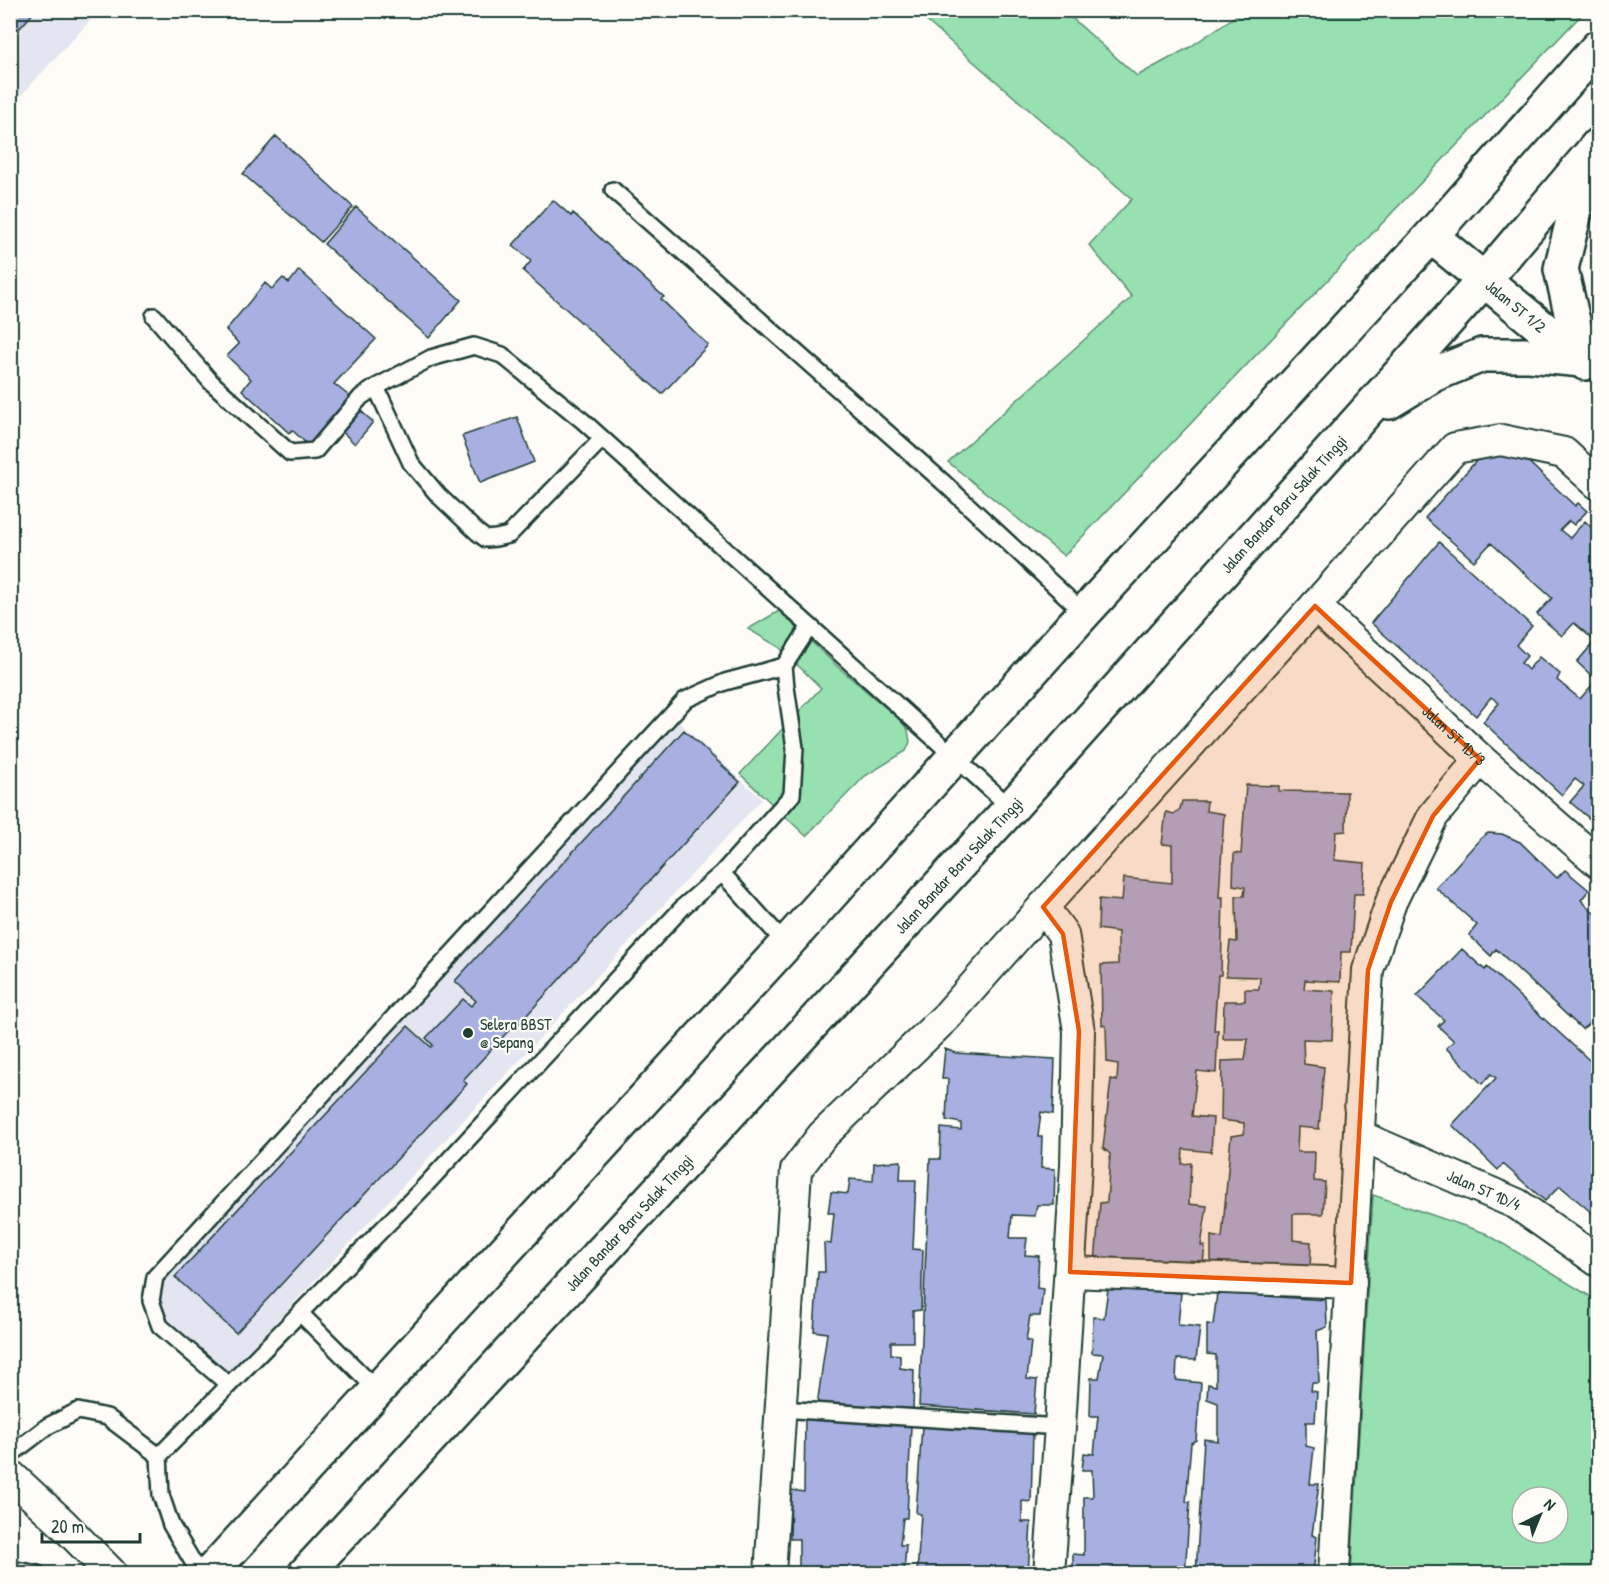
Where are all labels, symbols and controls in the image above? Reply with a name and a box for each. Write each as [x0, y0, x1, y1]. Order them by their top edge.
street label: Jalan ST 1/2 [1481, 274, 1551, 338]
street label: Jalan Bandar Baru Salak Tinggi [1215, 430, 1351, 578]
street label: Jalan ST 1D/3 [1418, 700, 1491, 770]
street label: Jalan Bandar Baru Salak Tinggi [890, 792, 1027, 938]
place label: Selera BBST @ Sepang [480, 1013, 552, 1053]
marker: Selera BBST @ Sepang [461, 1026, 475, 1040]
street label: Jalan Bandar Baru Salak Tinggi [560, 1149, 698, 1296]
street label: Jalan ST 1D/4 [1444, 1164, 1526, 1215]
north arrow [1510, 1485, 1570, 1545]
text: N [1540, 1493, 1561, 1515]
scale bar [42, 1506, 140, 1544]
text: 20 m [51, 1514, 84, 1539]

